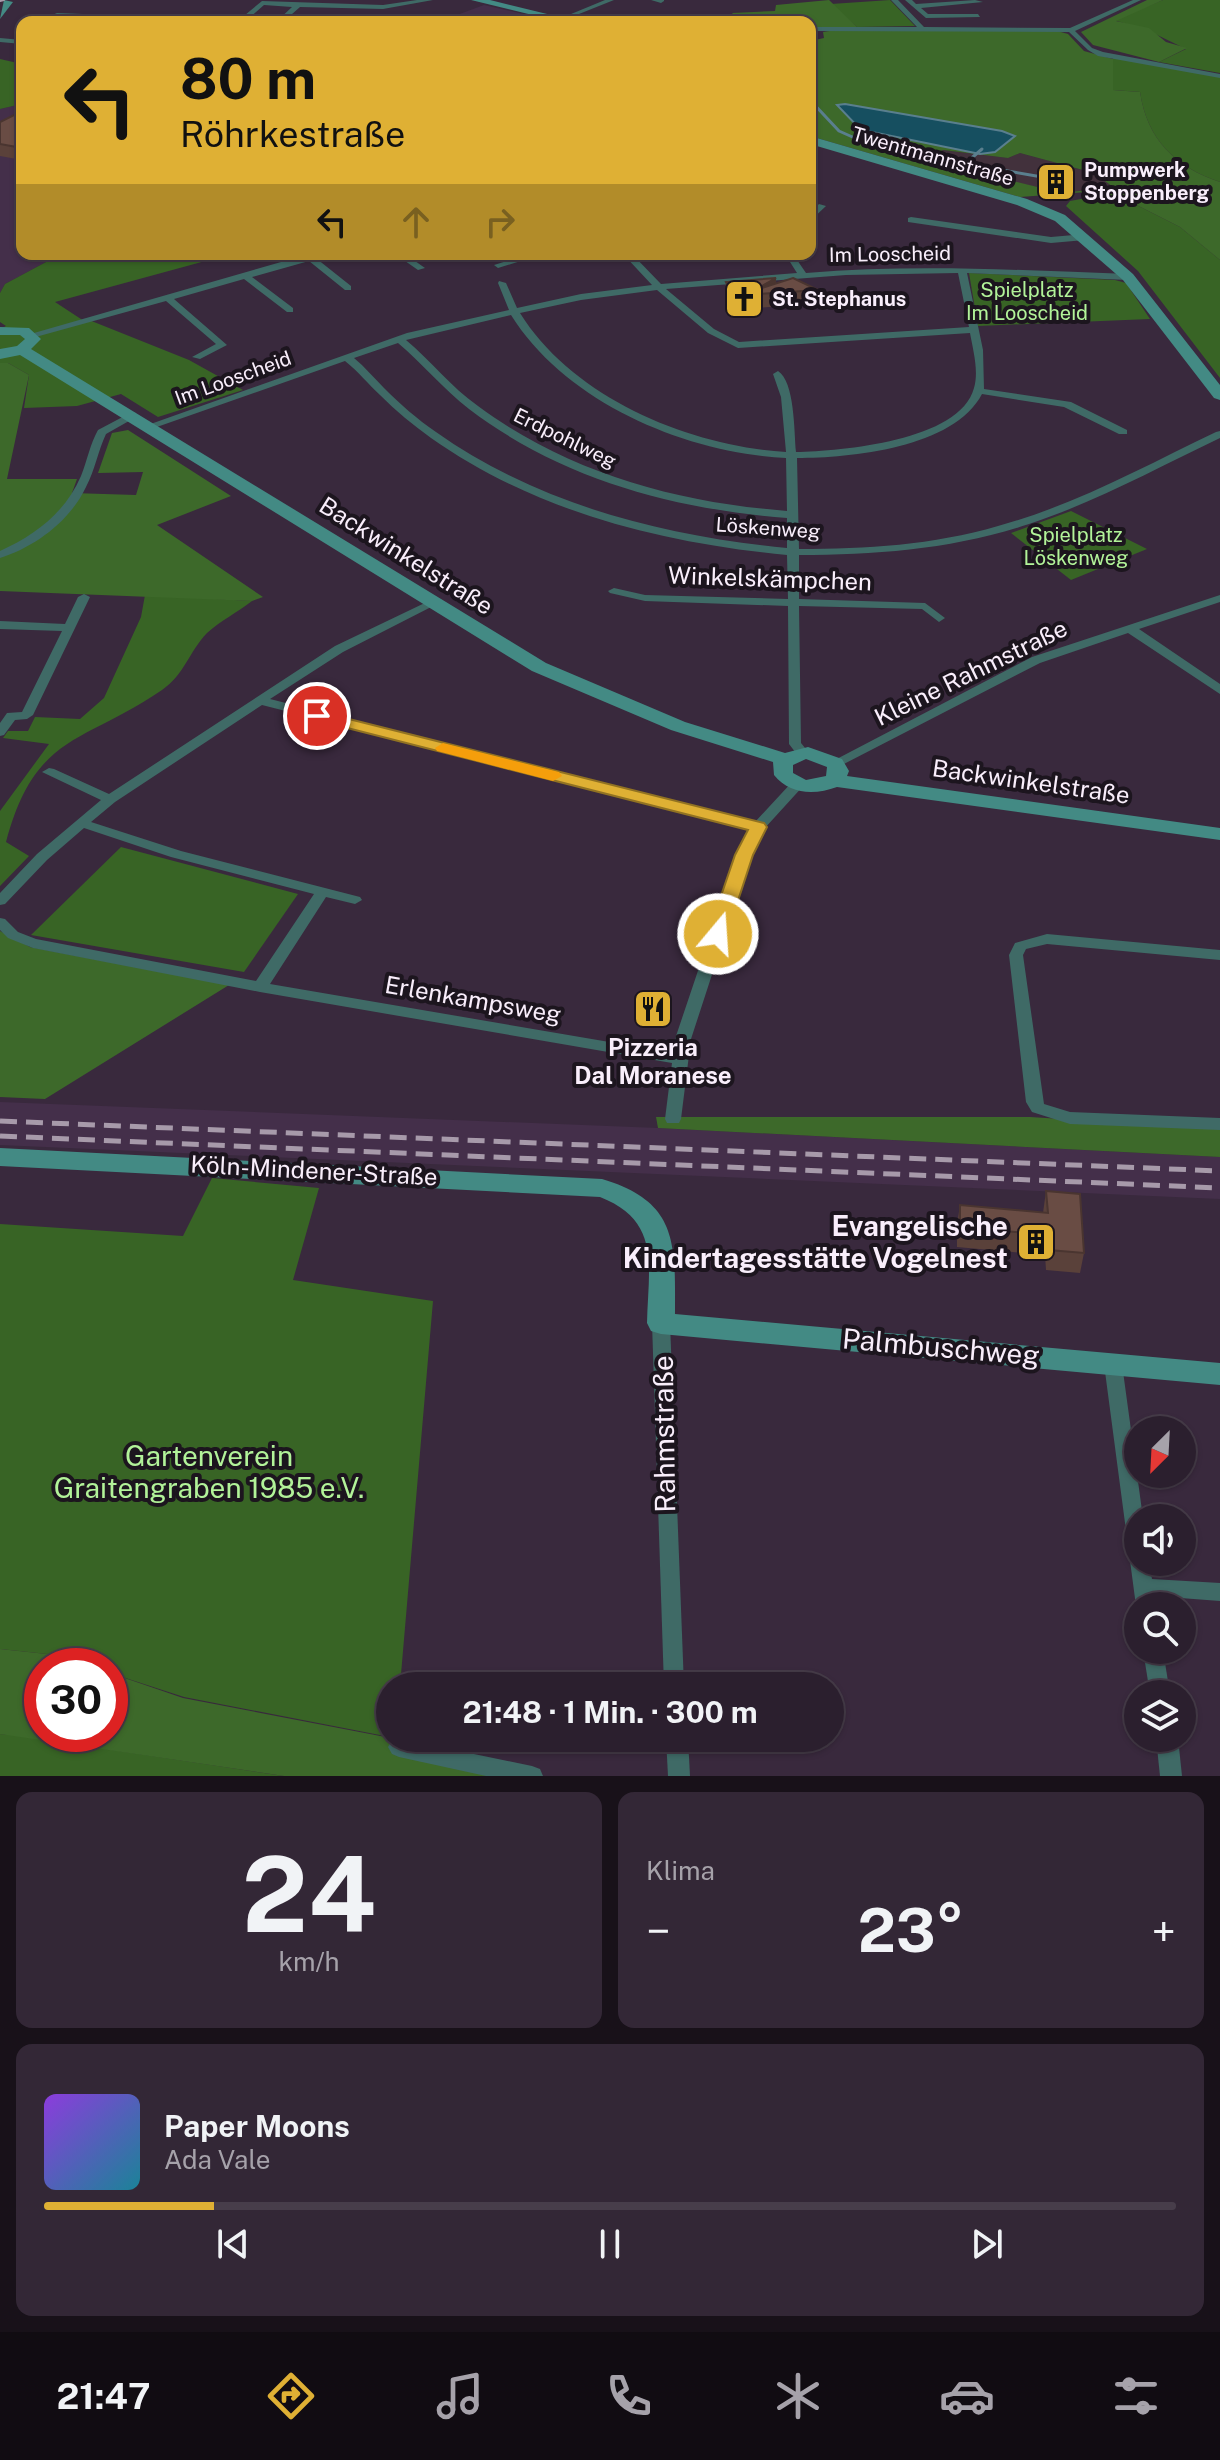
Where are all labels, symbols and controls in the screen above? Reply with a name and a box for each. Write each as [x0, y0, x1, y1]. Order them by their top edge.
text: 80 m [180, 46, 316, 112]
icon: left [48, 48, 152, 152]
text: Röhrkestraße [180, 113, 405, 155]
street label: Twentmannstraße [849, 121, 1017, 191]
place label: Pumpwerk Stoppenberg [1084, 158, 1210, 205]
building icon: Pumpwerk Stoppenberg [1035, 161, 1077, 203]
icon: left [310, 200, 354, 244]
icon: ahead [394, 200, 438, 244]
icon: right [478, 200, 522, 244]
street label: Im Looscheid [829, 241, 951, 267]
church icon: St. Stephanus [723, 278, 765, 320]
park label: Spielplatz Im Looscheid [966, 278, 1088, 325]
place label: St. Stephanus [772, 287, 906, 311]
street label: Im Looscheid [172, 346, 294, 410]
street label: Erdpohlweg [510, 403, 620, 473]
street label: Backwinkelstraße [315, 490, 498, 620]
street label: Löskenweg [715, 512, 821, 544]
park label: Spielplatz Löskenweg [1024, 523, 1128, 570]
street label: Winkelskämpchen [668, 560, 872, 596]
street label: Kleine Rahmstraße [870, 613, 1071, 731]
pin [283, 682, 351, 750]
icon: arrive [295, 694, 339, 738]
street label: Backwinkelstraße [931, 753, 1132, 809]
position arrow [676, 892, 760, 976]
street label: Erlenkampsweg [383, 970, 564, 1028]
restaurant icon: Pizzeria Dal Moranese [632, 988, 674, 1030]
place label: Pizzeria Dal Moranese [574, 1033, 732, 1089]
street label: Köln-Mindener-Straße [190, 1150, 438, 1190]
place label: Evangelische Kindertagesstätte Vogelnest [623, 1209, 1008, 1274]
building icon: Evangelische Kindertagesstätte Vogelnest [1015, 1221, 1057, 1263]
street label: Palmbuschweg [841, 1321, 1041, 1372]
street label: Rahmstraße [646, 1355, 681, 1513]
north arrow [1124, 1416, 1196, 1488]
map controls [1124, 1416, 1196, 1752]
park label: Gartenverein Graitengraben 1985 e.V. [54, 1439, 364, 1504]
button: sound [1124, 1504, 1196, 1576]
button: search [1124, 1592, 1196, 1664]
speed limit sign: 30 [24, 1648, 128, 1752]
button: layers [1124, 1680, 1196, 1752]
text: 21:48 · 1 Min. · 300 m [462, 1694, 758, 1730]
text: 24 [242, 1833, 376, 1955]
text: Klima [646, 1855, 715, 1886]
text: 23° [858, 1895, 964, 1966]
text: − [646, 1905, 670, 1957]
text: + [1152, 1905, 1176, 1957]
text: km/h [278, 1946, 340, 1977]
text: Paper Moons [164, 2108, 350, 2144]
text: Ada Vale [164, 2144, 270, 2175]
icon: previous [211, 2222, 255, 2266]
icon: pause [588, 2222, 632, 2266]
icon: next [965, 2222, 1009, 2266]
icon: directions [263, 2368, 319, 2424]
icon: music [432, 2368, 488, 2424]
icon: phone [601, 2368, 657, 2424]
icon: climate [770, 2368, 826, 2424]
icon: car [939, 2368, 995, 2424]
icon: filters [1108, 2368, 1164, 2424]
text: 21:47 [56, 2375, 150, 2417]

